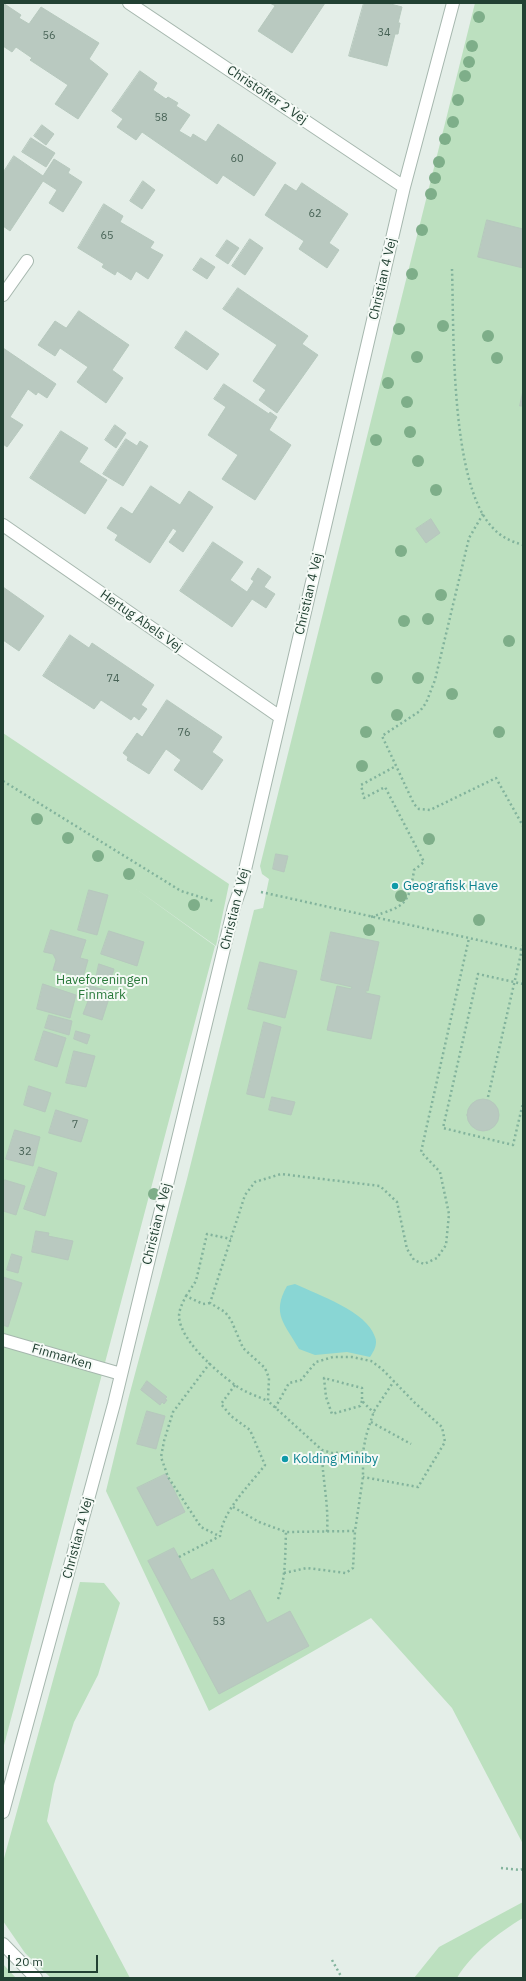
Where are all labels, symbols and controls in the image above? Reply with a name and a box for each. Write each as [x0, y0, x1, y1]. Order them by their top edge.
house number: 34 [377, 26, 391, 40]
house number: 56 [42, 29, 56, 43]
street label: Christoffer 2 Vej [224, 62, 310, 128]
house number: 58 [154, 111, 168, 125]
house number: 60 [230, 152, 244, 166]
house number: 62 [308, 207, 322, 221]
house number: 65 [100, 229, 114, 243]
street label: Christian 4 Vej [366, 236, 400, 322]
street label: Christian 4 Vej [292, 551, 326, 637]
street label: Hertug Abels Vej [97, 587, 185, 655]
house number: 74 [106, 672, 120, 686]
house number: 76 [177, 726, 191, 740]
street label: Christian 4 Vej [217, 867, 253, 951]
place label: Geografisk Have [403, 878, 498, 894]
marker: Geografisk Have [390, 881, 400, 891]
park label: Haveforeningen Finmark [56, 972, 148, 1003]
house number: 7 [72, 1118, 78, 1132]
house number: 32 [18, 1145, 32, 1159]
street label: Christian 4 Vej [139, 1182, 175, 1266]
street label: Finmarken [30, 1341, 94, 1373]
place label: Kolding Miniby [293, 1451, 378, 1467]
marker: Kolding Miniby [280, 1454, 290, 1464]
street label: Christian 4 Vej [60, 1496, 96, 1580]
house number: 53 [212, 1615, 226, 1629]
scale bar [10, 1947, 100, 1973]
text: 20 m [15, 1954, 43, 1969]

